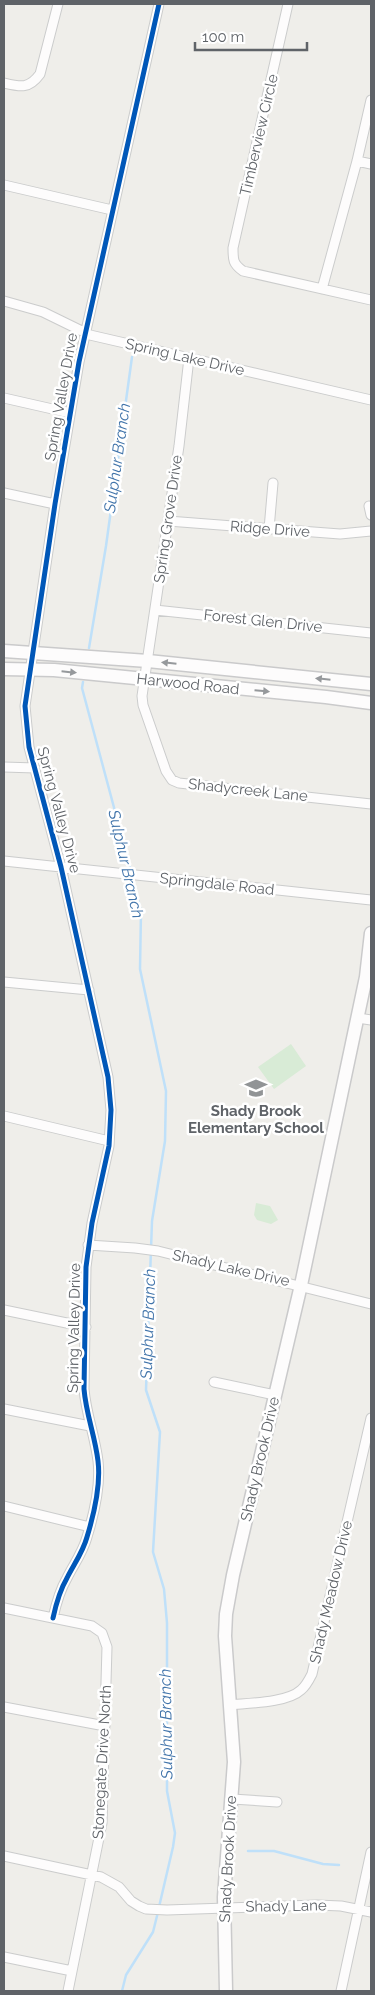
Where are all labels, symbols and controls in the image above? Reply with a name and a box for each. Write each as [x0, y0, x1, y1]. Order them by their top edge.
scale bar [195, 20, 308, 52]
text: 100 m [202, 28, 244, 46]
street label: Timberview Circle [236, 72, 282, 198]
street label: Spring Valley Drive [41, 331, 81, 463]
street label: Spring Lake Drive [124, 335, 246, 379]
water label: Sulphur Branch [100, 402, 134, 515]
street label: Spring Grove Drive [150, 454, 186, 584]
street label: Ridge Drive [229, 517, 311, 541]
street label: Forest Glen Drive [203, 606, 323, 636]
one-way arrow [161, 659, 177, 667]
one-way arrow [61, 668, 77, 676]
street label: Harwood Road [136, 670, 240, 698]
one-way arrow [315, 675, 331, 683]
one-way arrow [254, 687, 270, 695]
street label: Spring Valley Drive [33, 745, 85, 875]
street label: Shadycreek Lane [187, 775, 309, 805]
water label: Sulphur Branch [104, 807, 148, 920]
street label: Springdale Road [159, 869, 275, 899]
school or university icon: Shady Brook Elementary School [243, 1075, 269, 1101]
place label: Shady Brook Elementary School [188, 1102, 324, 1137]
street label: Shady Lake Drive [171, 1246, 292, 1290]
street label: Spring Valley Drive [64, 1263, 84, 1393]
water label: Sulphur Branch [137, 1268, 159, 1381]
street label: Shady Brook Drive [237, 1395, 283, 1523]
street label: Shady Meadow Drive [306, 1519, 356, 1665]
water label: Sulphur Branch [156, 1668, 176, 1781]
street label: Stonegate Drive North [89, 1684, 115, 1840]
street label: Shady Brook Drive [216, 1795, 240, 1923]
street label: Shady Lane [245, 1896, 327, 1916]

